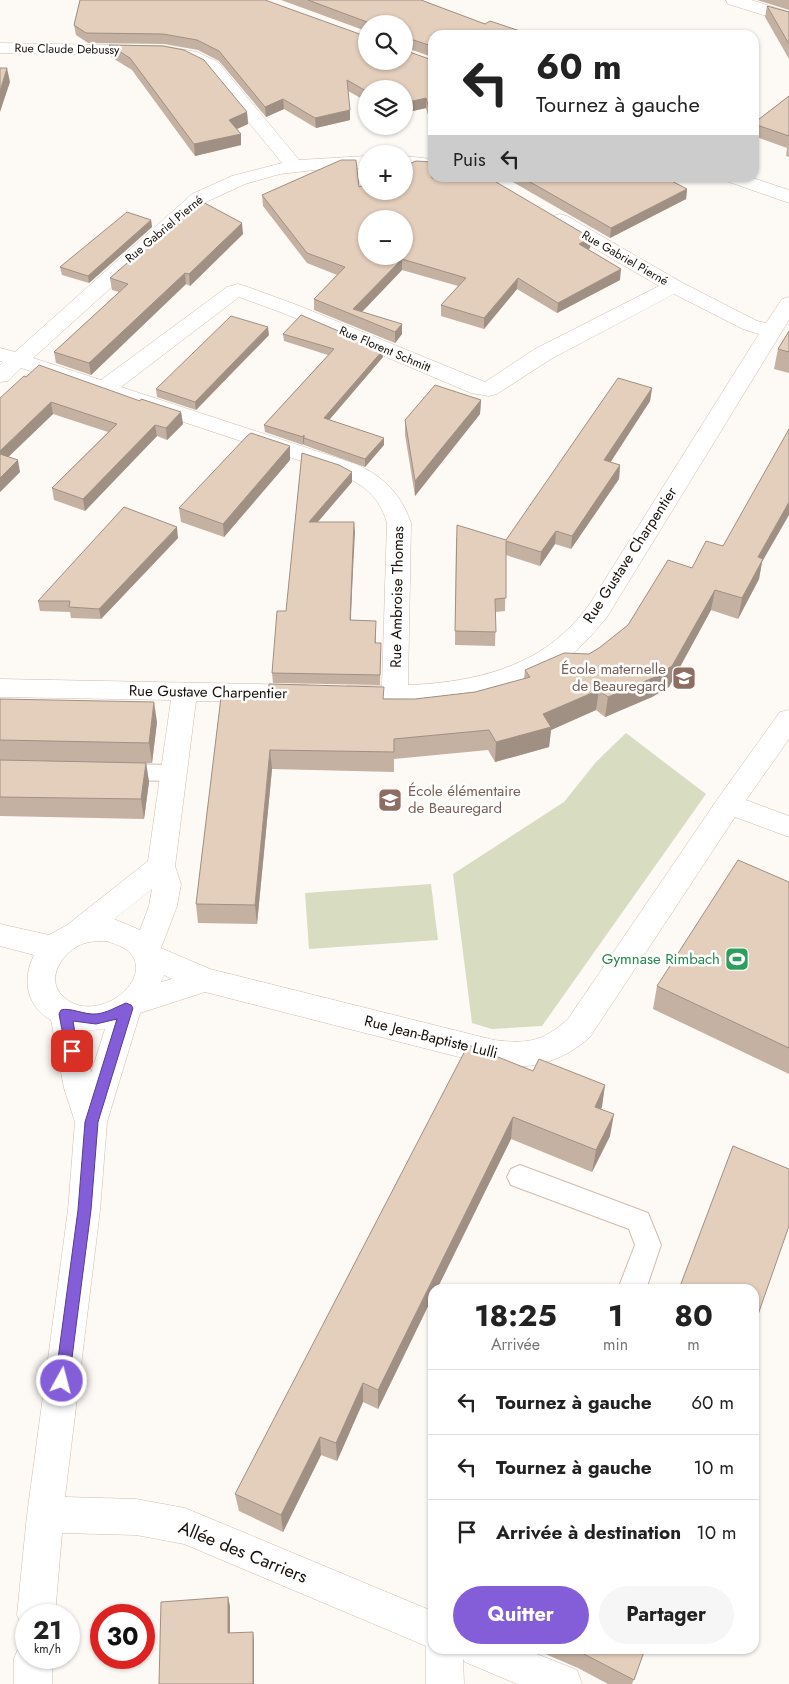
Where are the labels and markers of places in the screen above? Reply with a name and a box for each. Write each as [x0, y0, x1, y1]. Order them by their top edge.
place label: École maternelle de Beauregard [561, 658, 666, 697]
school or university icon: École maternelle de Beauregard [671, 665, 697, 691]
place label: École élémentaire de Beauregard [408, 780, 521, 819]
school or university icon: École élémentaire de Beauregard [377, 787, 403, 813]
sports icon: Gymnase Rimbach [724, 946, 750, 972]
place label: Gymnase Rimbach [602, 948, 720, 970]
pin [51, 1030, 93, 1072]

